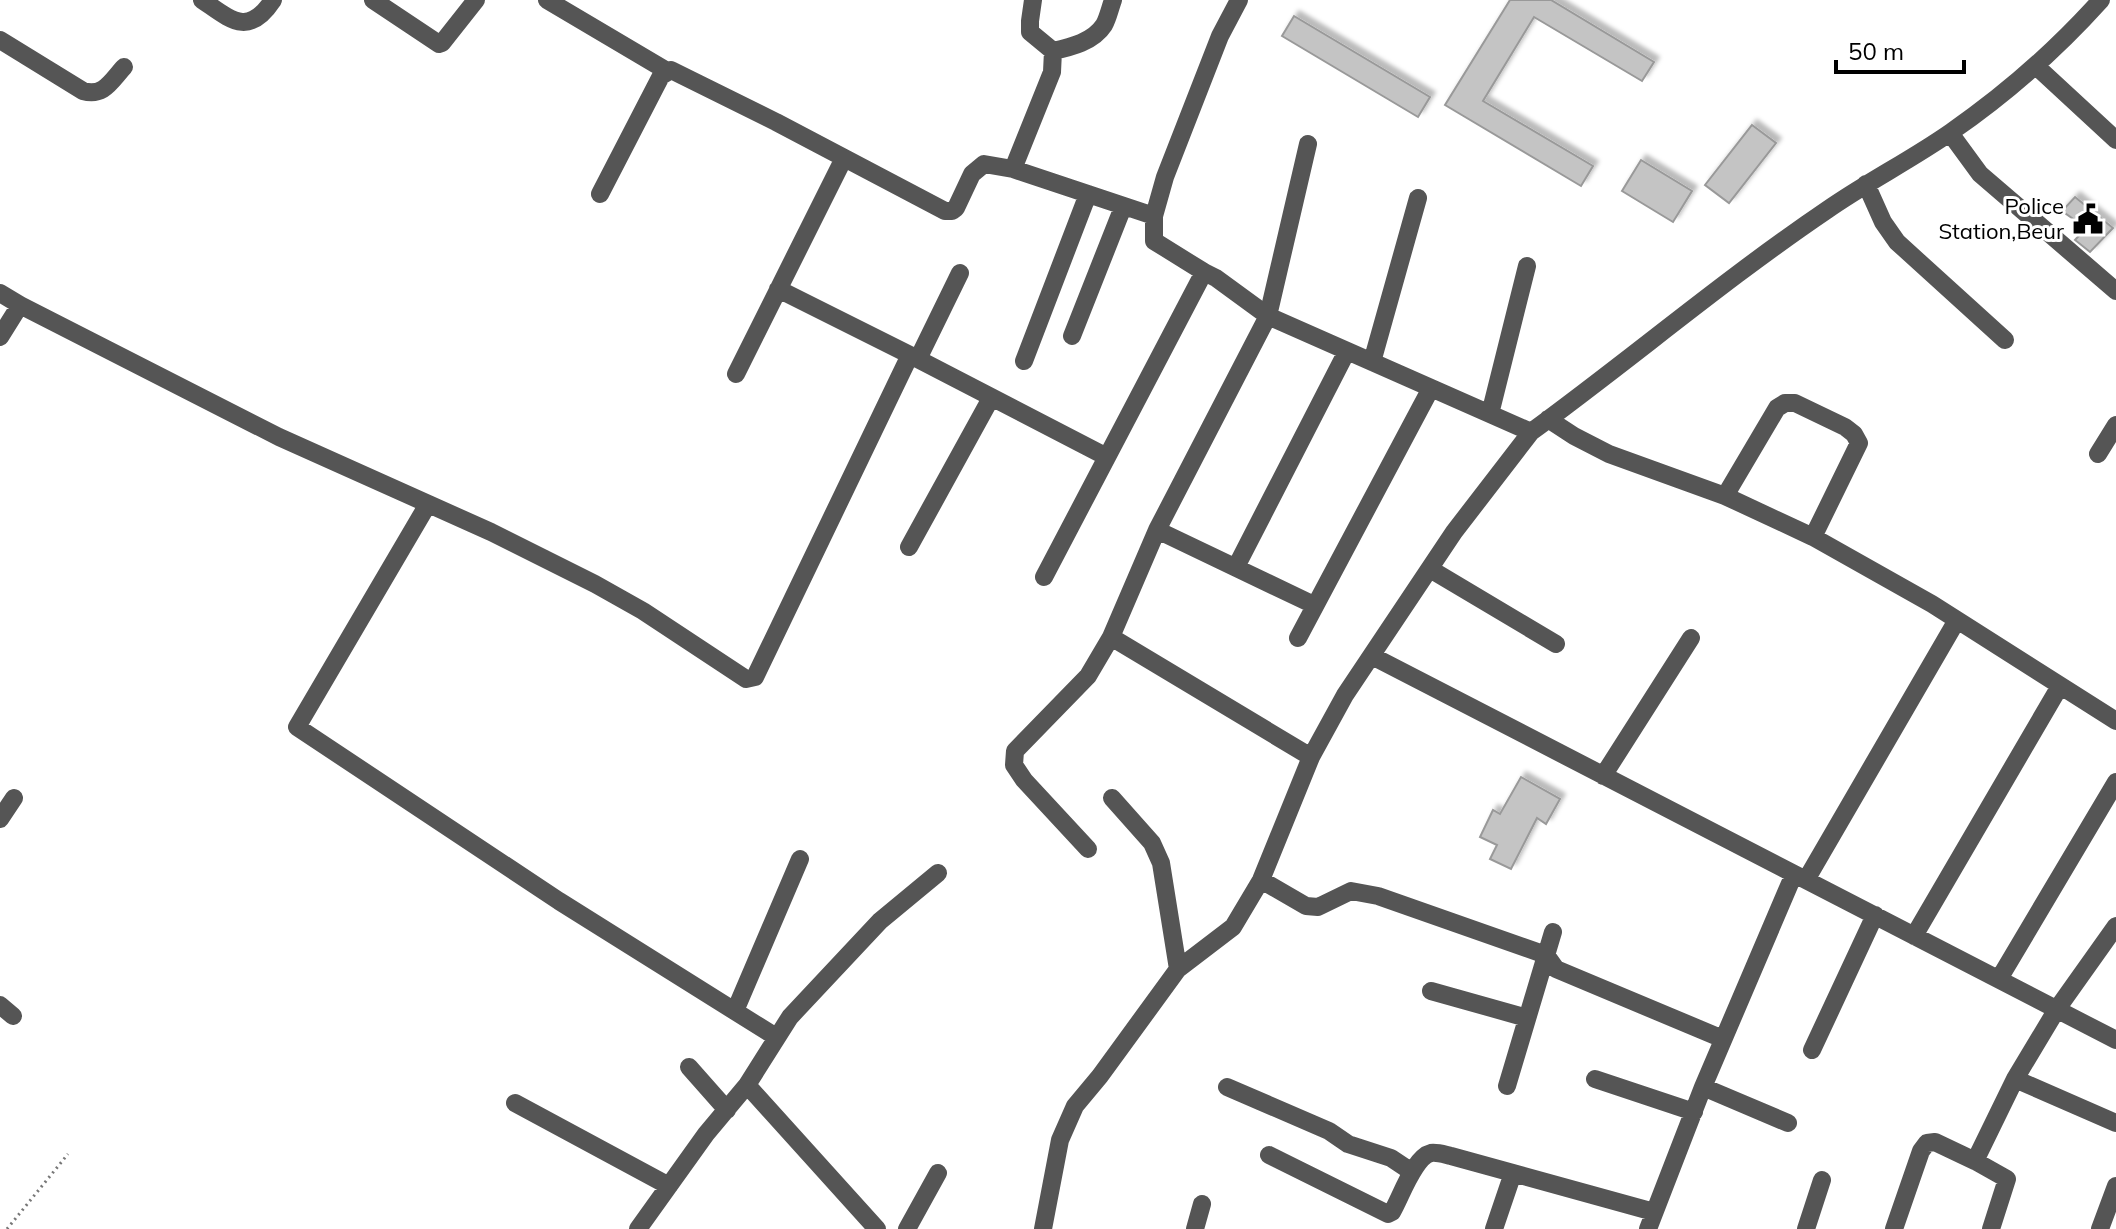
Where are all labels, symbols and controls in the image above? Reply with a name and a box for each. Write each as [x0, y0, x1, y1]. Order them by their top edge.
scale bar [1836, 24, 1964, 74]
text: 50 m [1848, 36, 1904, 66]
place label: Police Station,Beur [1938, 192, 2064, 245]
public building icon: Police Station,Beur [2071, 202, 2105, 236]

